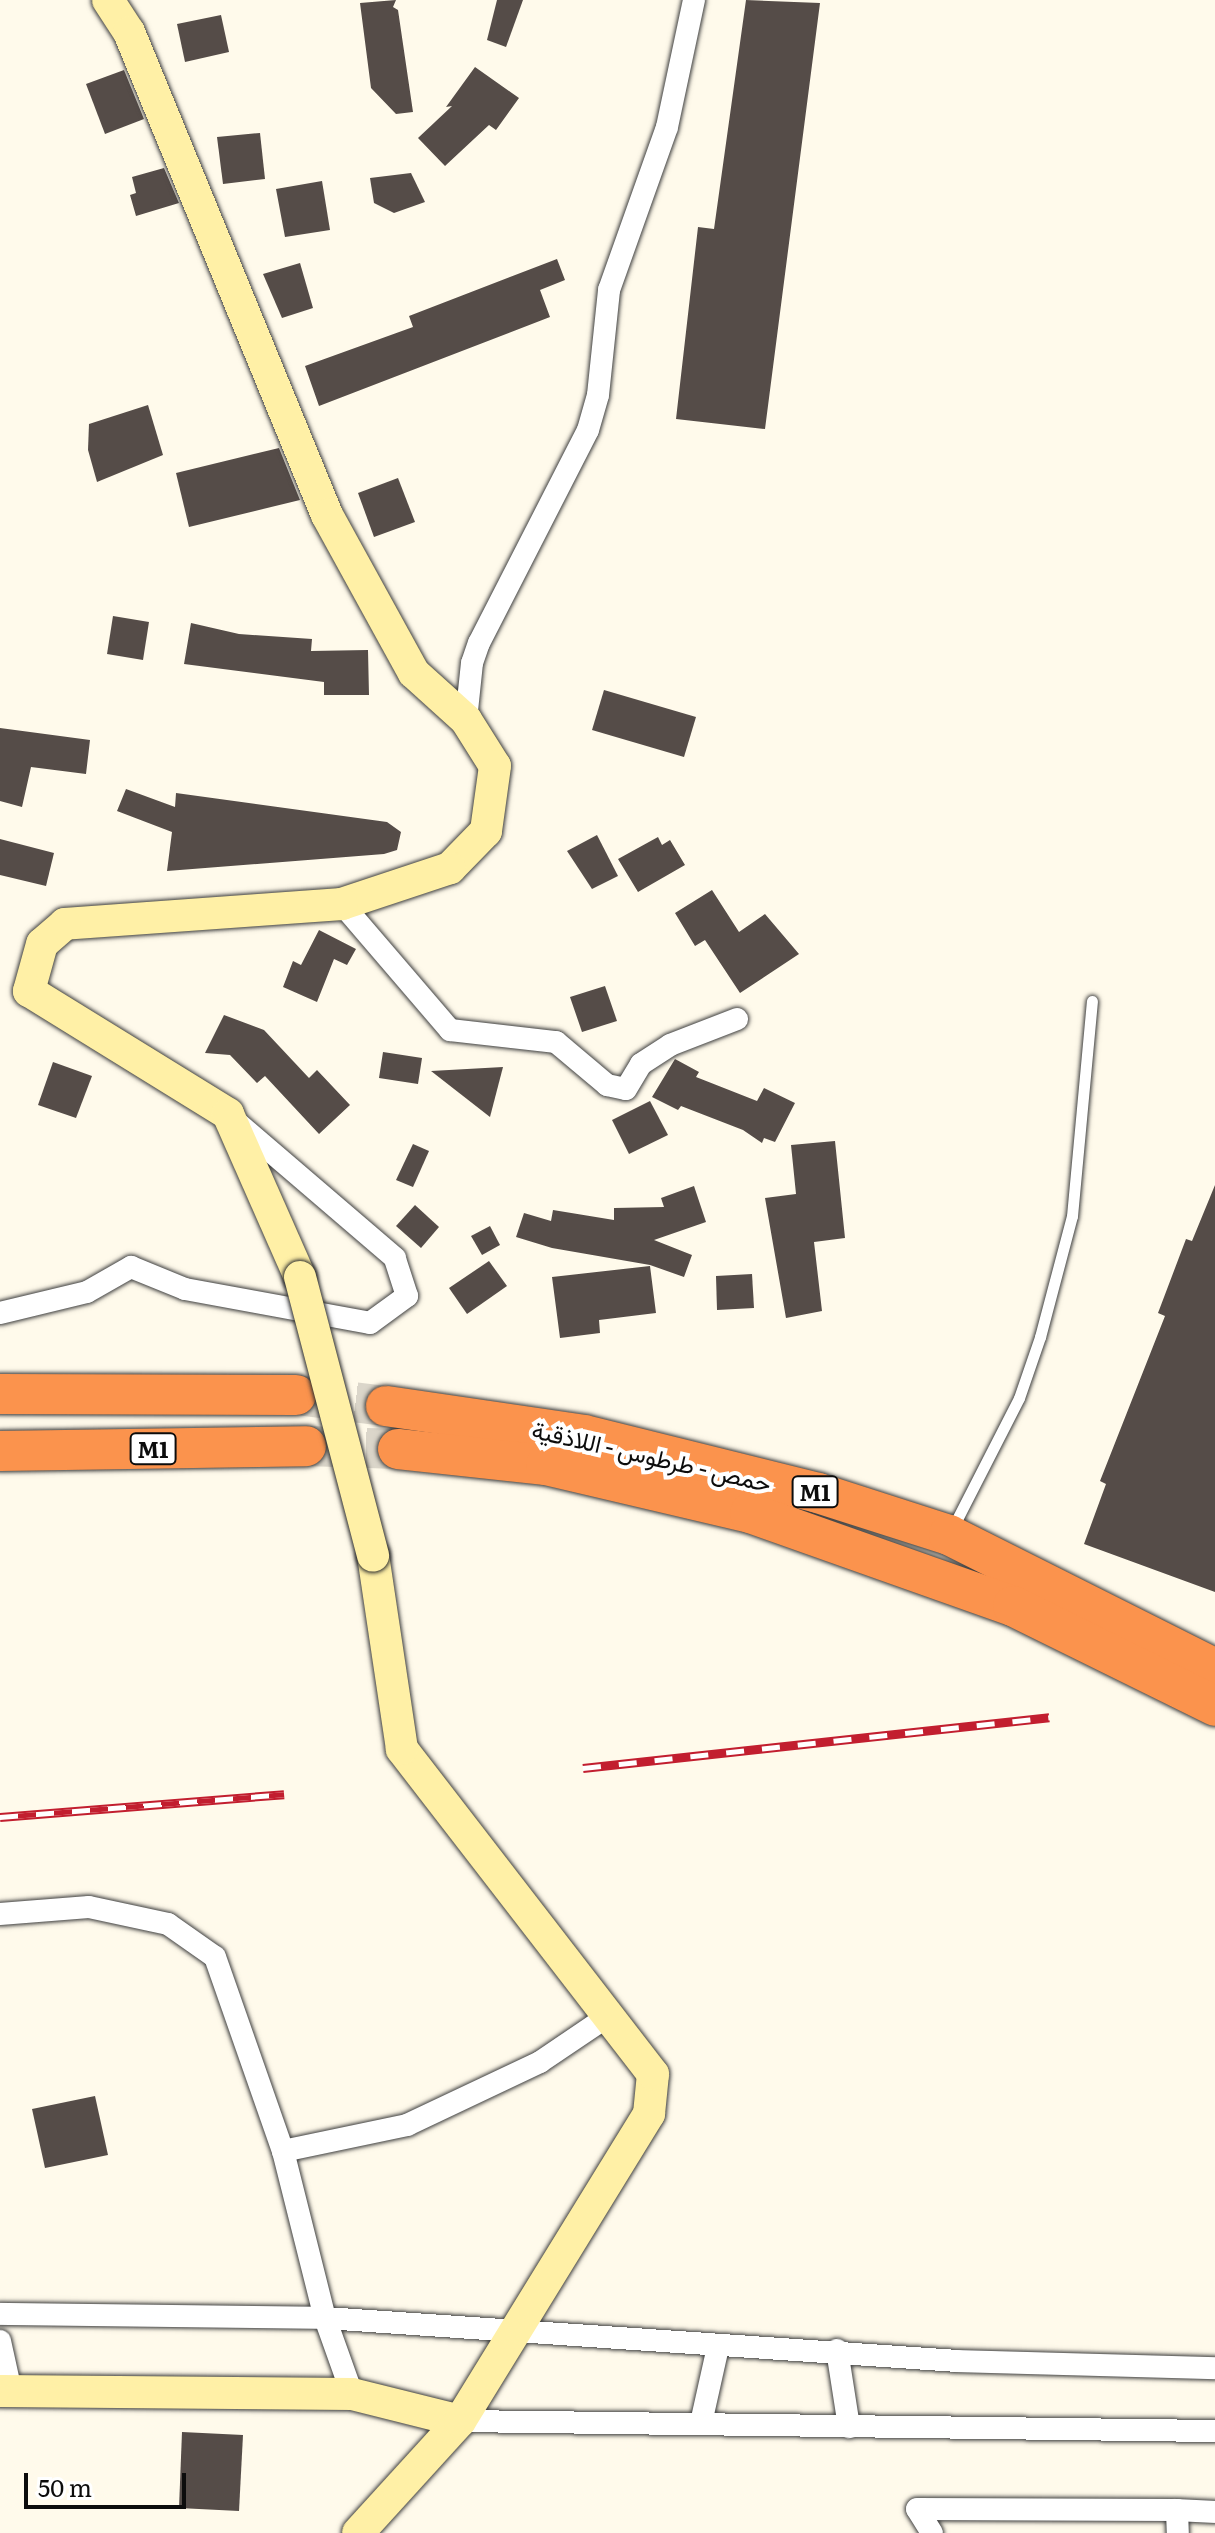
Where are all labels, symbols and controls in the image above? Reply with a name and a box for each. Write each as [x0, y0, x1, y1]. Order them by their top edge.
street label: حمص - طرطوس - اللاذقية [530, 1413, 774, 1497]
road number: M1 [129, 1431, 177, 1467]
road number: M1 [791, 1474, 839, 1510]
scale bar [28, 2457, 190, 2507]
text: 50 m [38, 2469, 92, 2504]

